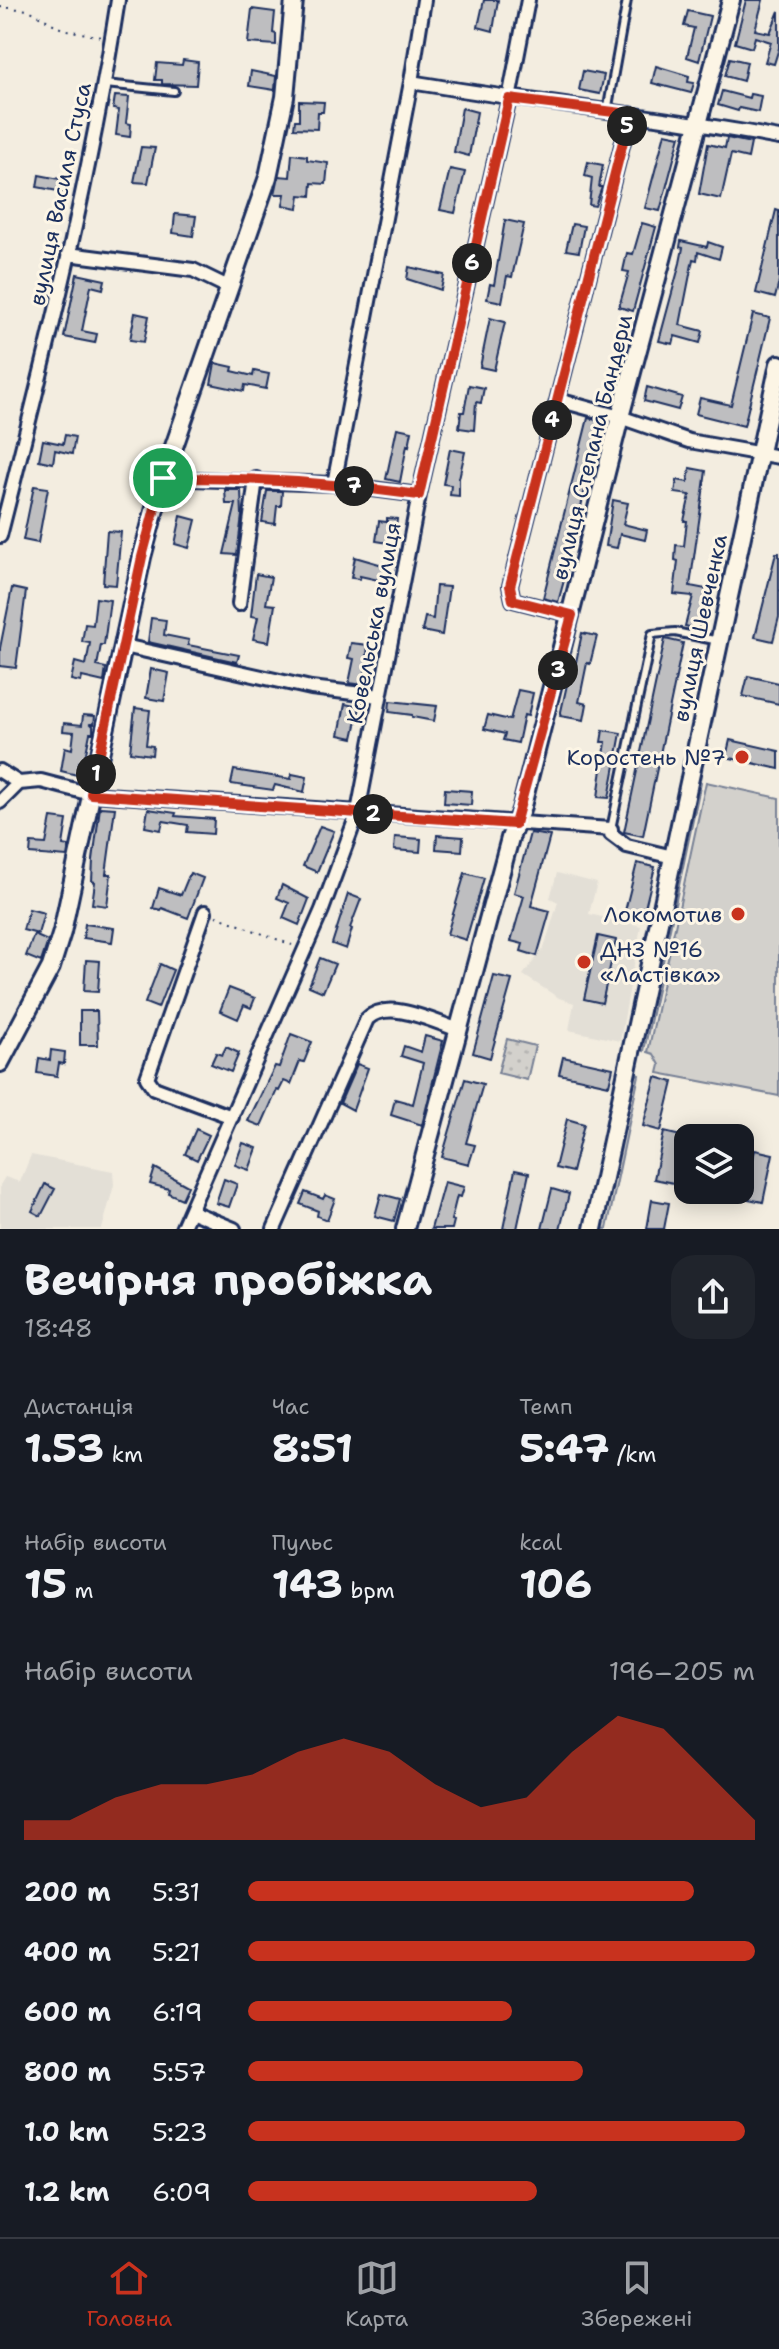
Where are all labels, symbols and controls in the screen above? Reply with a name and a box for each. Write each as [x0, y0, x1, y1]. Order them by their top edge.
street label: вулиця Василя Стуса [22, 79, 98, 308]
pin: 5 [607, 106, 647, 146]
text: 5 [620, 111, 634, 140]
pin: 6 [452, 243, 492, 283]
text: 6 [464, 248, 480, 277]
street label: вулиця Степана Бандери [545, 311, 639, 583]
pin: 4 [532, 400, 572, 440]
text: 4 [544, 405, 560, 434]
pin [129, 444, 197, 512]
icon: arrive [141, 456, 185, 500]
pin: 7 [334, 466, 374, 506]
text: 7 [346, 471, 362, 500]
street label: Ковельська вулиця [340, 520, 408, 726]
street label: вулиця Шевченка [666, 531, 734, 724]
pin: 3 [538, 650, 578, 690]
text: 3 [550, 655, 566, 684]
place label: Коростень №7 [567, 743, 726, 772]
marker: Коростень №7 [733, 748, 751, 766]
pin: 1 [76, 754, 116, 794]
text: 1 [91, 759, 101, 788]
pin: 2 [353, 794, 393, 834]
text: 2 [365, 799, 381, 828]
place label: Локомотив [603, 900, 722, 929]
marker: Локомотив [729, 905, 747, 923]
place label: ДНЗ №16 «Ластівка» [600, 935, 721, 989]
marker: ДНЗ №16 «Ластівка» [575, 953, 593, 971]
map controls [674, 1124, 754, 1204]
button: layers [674, 1124, 754, 1204]
text: Вечірня пробіжка [24, 1250, 432, 1309]
button: share [671, 1255, 755, 1339]
text: 18:48 [24, 1310, 93, 1345]
text: Дистанція [24, 1392, 134, 1421]
text: Час [272, 1392, 309, 1421]
text: Темп [519, 1392, 573, 1421]
text: 1.53 [24, 1421, 104, 1475]
text: 8:51 [272, 1421, 353, 1475]
text: 5:47 [519, 1421, 610, 1475]
text: km [104, 1440, 143, 1469]
text: /km [610, 1440, 656, 1469]
text: Набір висоти [24, 1528, 167, 1557]
text: Пульс [272, 1528, 333, 1557]
text: kcal [519, 1528, 562, 1557]
text: 15 [24, 1557, 67, 1611]
text: 143 [272, 1557, 343, 1611]
text: 106 [519, 1557, 592, 1611]
text: m [67, 1576, 94, 1605]
text: bpm [343, 1576, 395, 1605]
text: Набір висоти [24, 1653, 193, 1688]
text: 196–205 m [609, 1653, 755, 1688]
text: 200 m [24, 1874, 111, 1909]
text: 5:31 [152, 1874, 200, 1909]
text: 400 m [24, 1934, 111, 1969]
text: 5:21 [152, 1934, 201, 1969]
text: 600 m [24, 1994, 111, 2029]
text: 6:19 [152, 1994, 203, 2029]
text: 800 m [24, 2054, 111, 2089]
text: 5:57 [152, 2054, 206, 2089]
text: 1.0 km [24, 2114, 109, 2149]
text: 5:23 [152, 2114, 208, 2149]
text: 1.2 km [24, 2174, 109, 2209]
text: 6:09 [152, 2174, 211, 2209]
tab: Головна [86, 2256, 172, 2333]
tab: Карта [345, 2256, 408, 2333]
tab: Збережені [581, 2256, 693, 2333]

